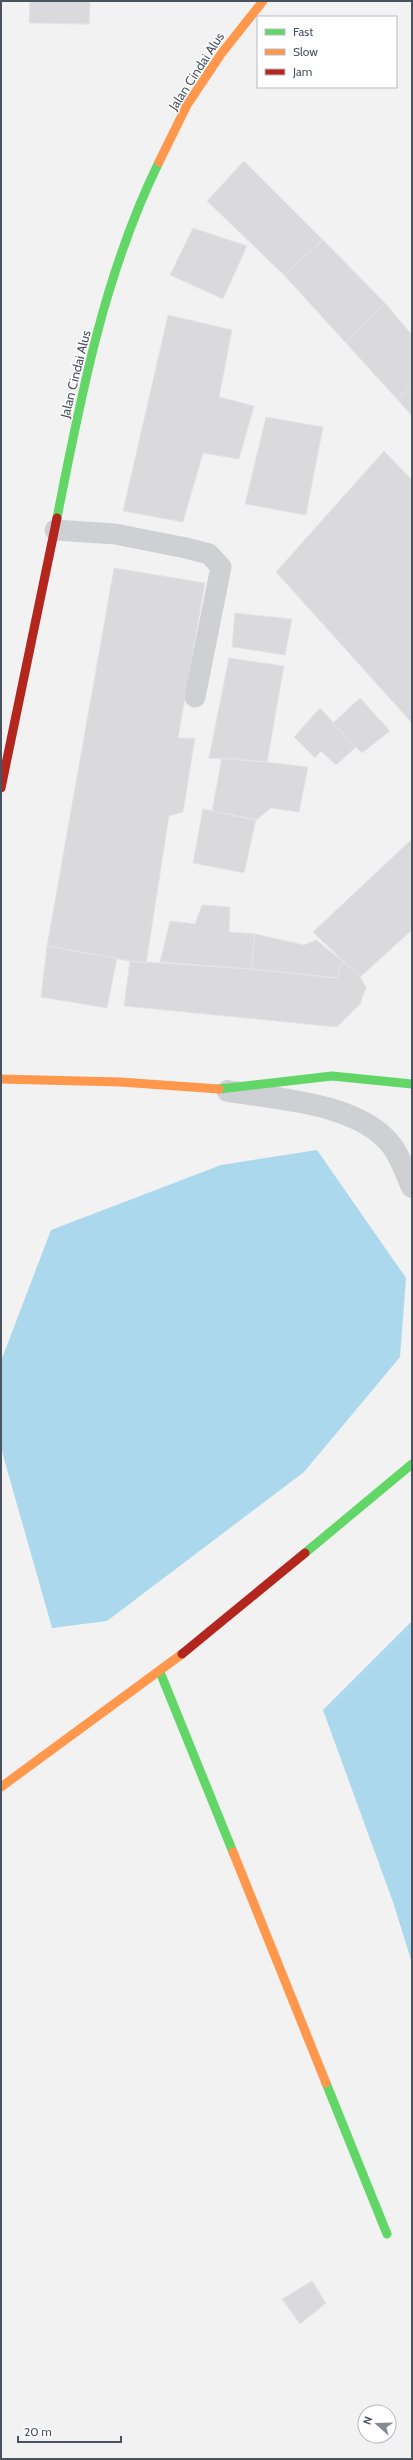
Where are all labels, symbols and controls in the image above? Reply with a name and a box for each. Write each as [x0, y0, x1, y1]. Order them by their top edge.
legend [257, 16, 397, 88]
text: Fast [293, 24, 313, 39]
street label: Jalan Cindai Alus [164, 29, 227, 114]
text: Slow [293, 44, 318, 59]
text: Jam [292, 64, 312, 79]
street label: Jalan Cindai Alus [56, 328, 94, 420]
north arrow [357, 2404, 397, 2444]
text: N [360, 2415, 376, 2427]
scale bar [18, 2418, 121, 2444]
text: 20 m [24, 2424, 52, 2439]

